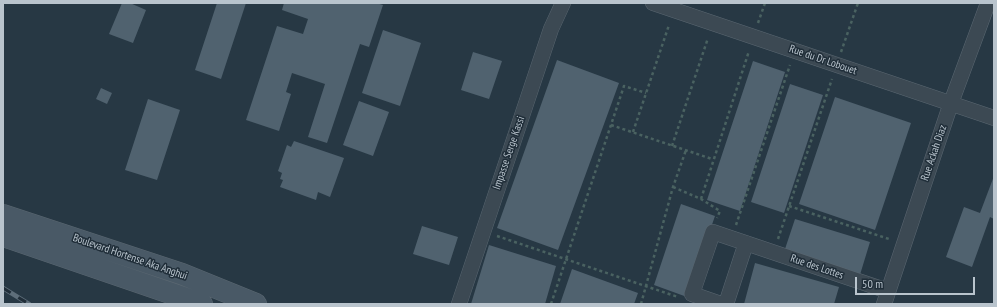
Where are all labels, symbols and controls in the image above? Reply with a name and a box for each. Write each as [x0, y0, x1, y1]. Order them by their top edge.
street label: Rue du Dr Lobouet [787, 42, 859, 78]
street label: Impasse Serge Kassi [490, 115, 528, 191]
street label: Rue Ackah Diaz [918, 123, 950, 183]
street label: Boulevard Hortense Aka Anghui [71, 231, 189, 283]
street label: Rue des Lottes [789, 252, 845, 282]
scale bar [857, 269, 977, 295]
text: 50 m [862, 276, 883, 291]

